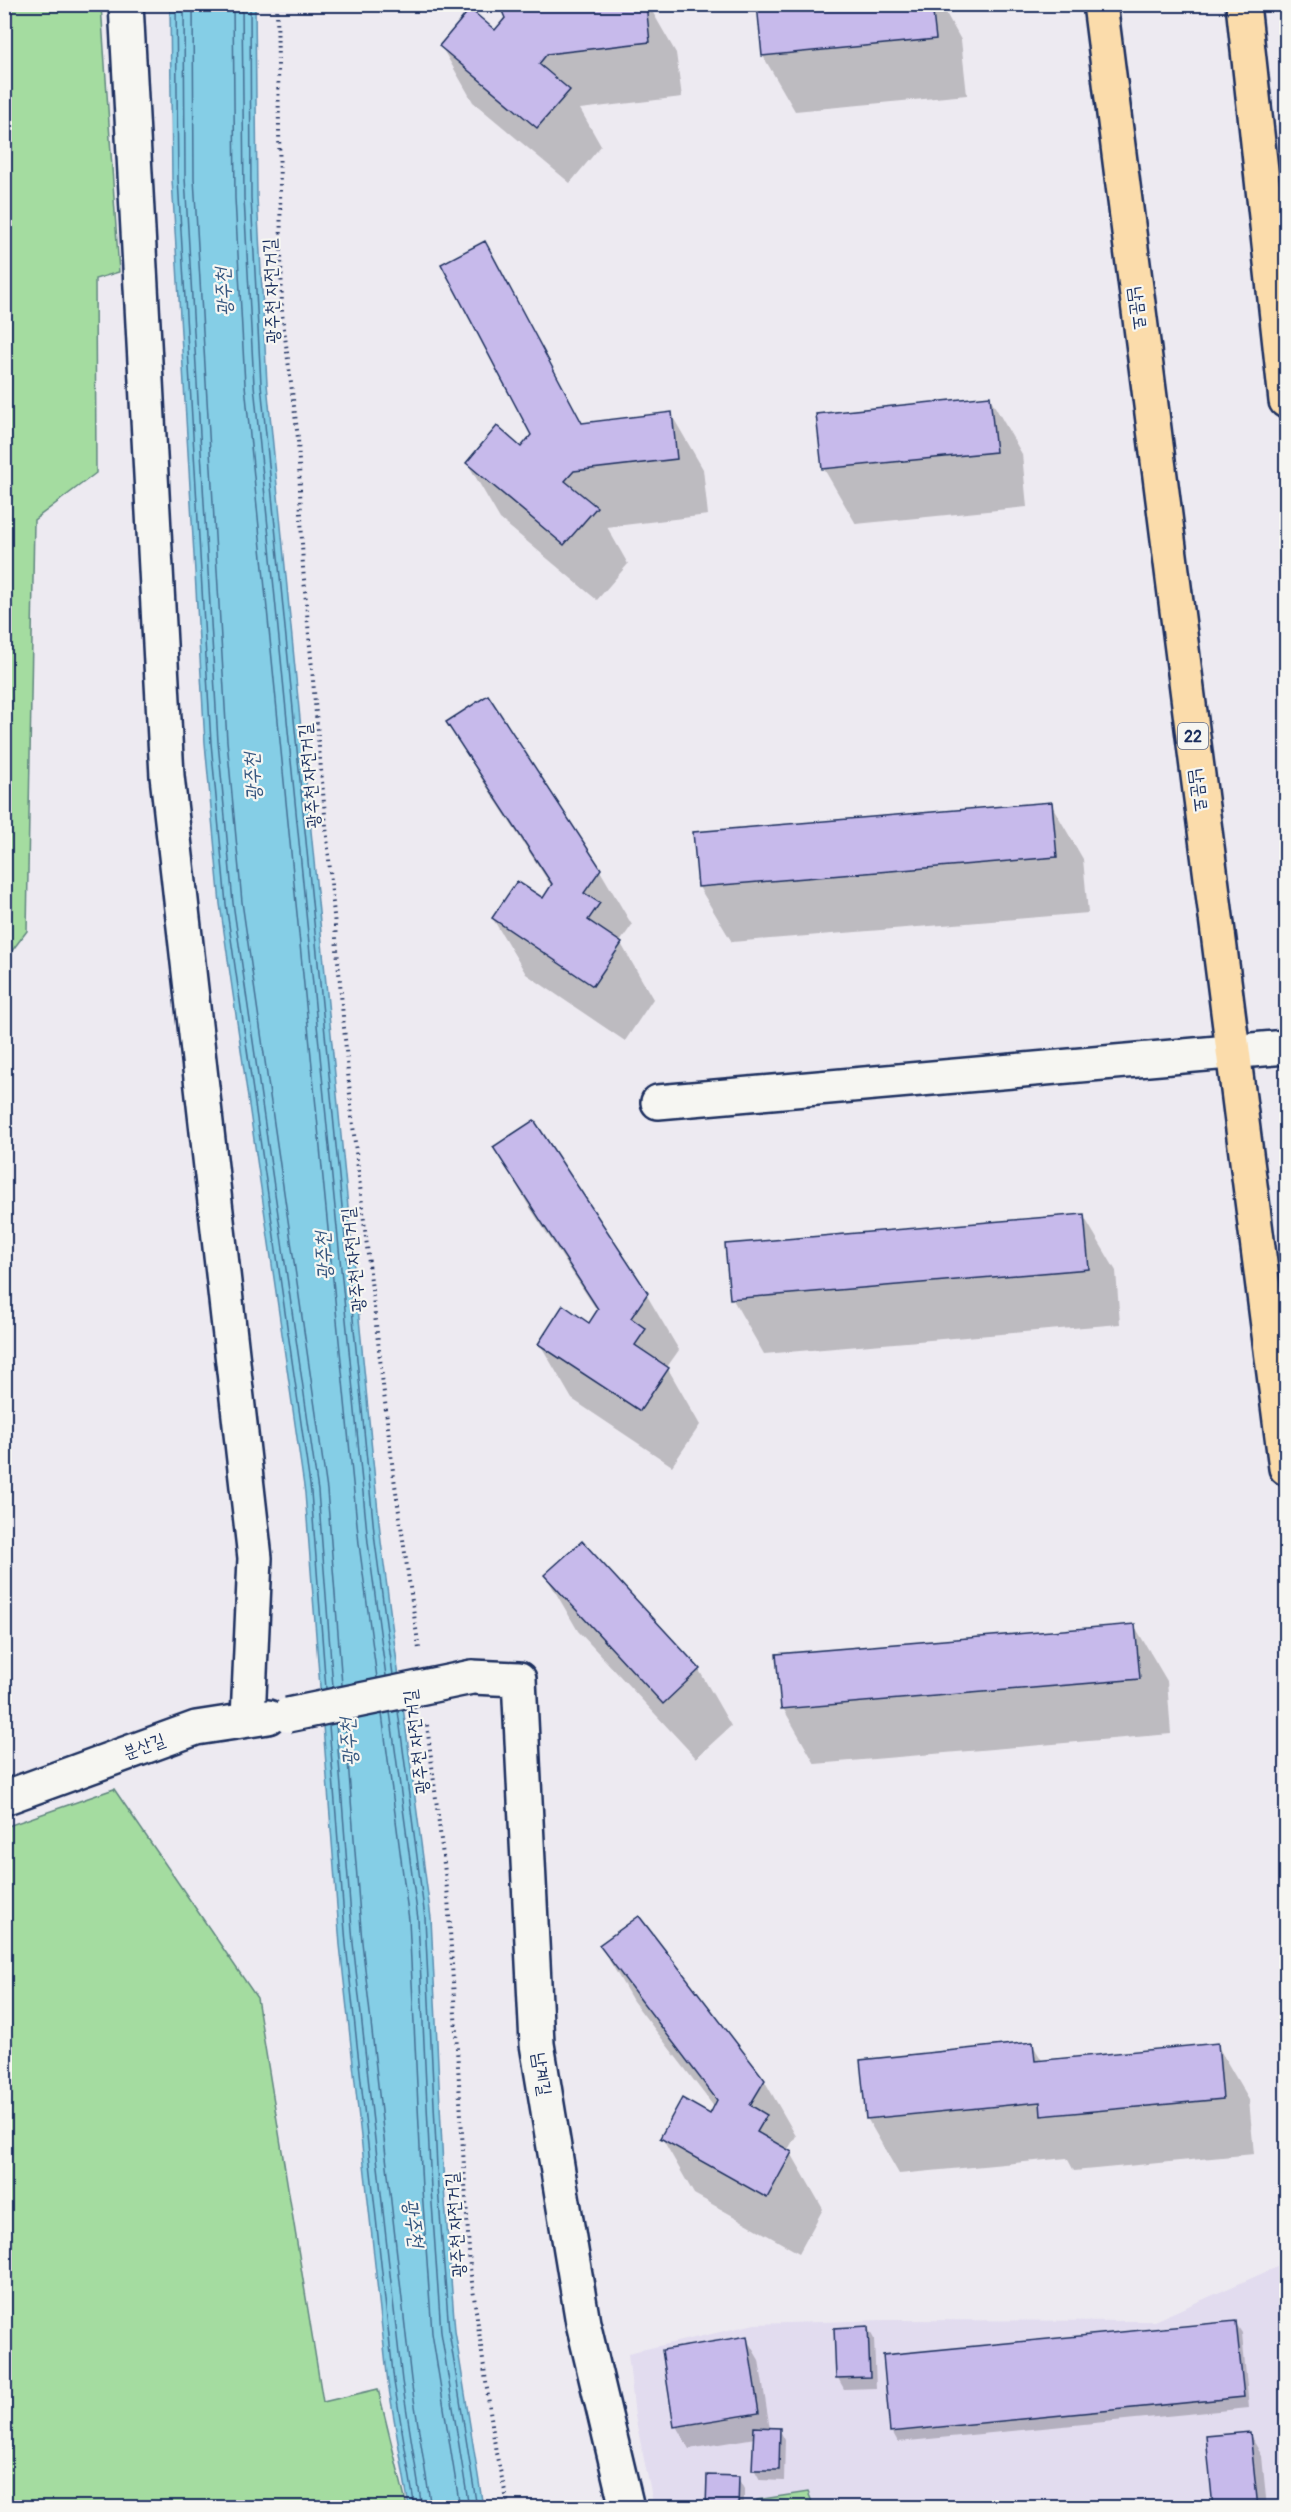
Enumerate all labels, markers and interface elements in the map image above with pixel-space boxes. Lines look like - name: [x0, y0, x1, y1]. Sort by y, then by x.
- street label: 광주천 자전거길: [258, 237, 285, 344]
- water label: 광주천: [210, 265, 237, 317]
- street label: 남문로: [1123, 285, 1152, 331]
- street label: 광주천 자전거길: [293, 722, 326, 829]
- road number: 22: [1178, 723, 1208, 749]
- water label: 광주천: [239, 750, 266, 802]
- street label: 남문로: [1184, 767, 1213, 813]
- street label: 광주천 자전거길: [337, 1206, 370, 1314]
- water label: 광주천: [310, 1229, 337, 1281]
- street label: 광주천 자전거길: [399, 1688, 434, 1796]
- water label: 광주천: [334, 1715, 363, 1767]
- street label: 분산길: [120, 1728, 169, 1765]
- street label: 남계길: [527, 2051, 556, 2098]
- street label: 광주천 자전거길: [440, 2171, 471, 2278]
- water label: 광주천: [398, 2197, 430, 2251]

